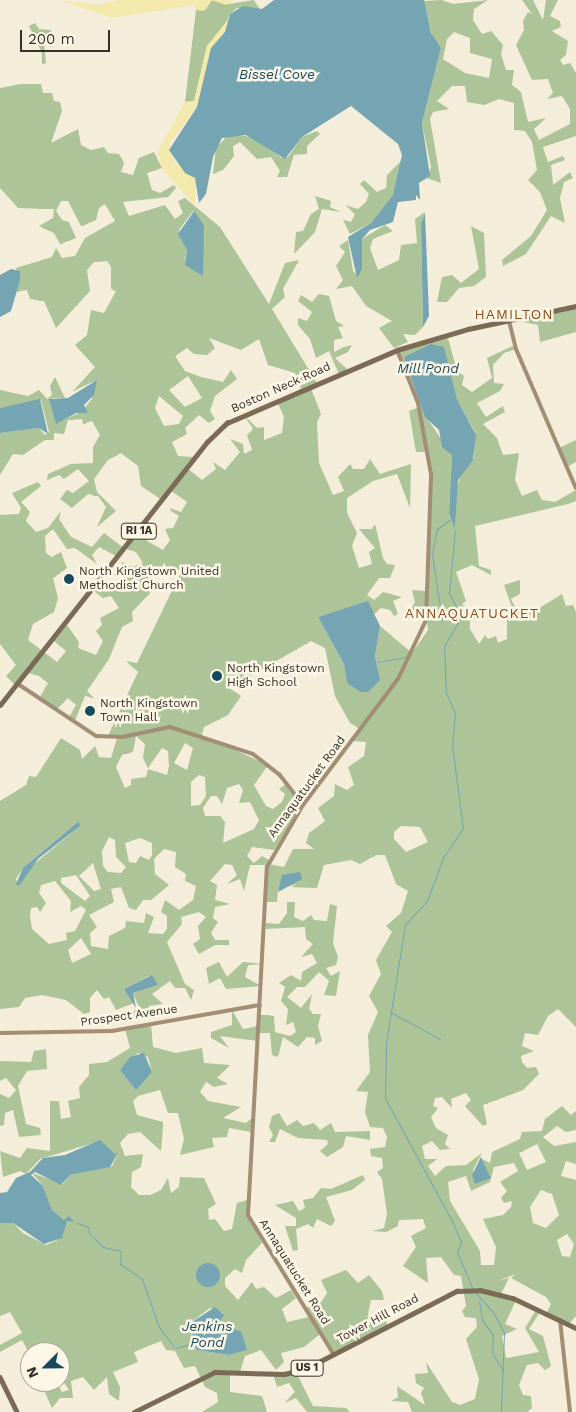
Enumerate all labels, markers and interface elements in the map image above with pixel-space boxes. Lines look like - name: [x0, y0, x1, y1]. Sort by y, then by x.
- scale bar: [22, 20, 112, 52]
- text: 200 m: [28, 30, 75, 48]
- water label: Bissel Cove: [239, 66, 315, 82]
- district label: HAMILTON: [473, 306, 555, 322]
- street label: Boston Neck Road: [229, 360, 333, 416]
- water label: Mill Pond: [397, 360, 459, 376]
- road number: RI 1A: [120, 522, 158, 540]
- place label: North Kingstown United Methodist Church: [79, 565, 219, 593]
- marker: North Kingstown United Methodist Church: [63, 573, 75, 585]
- district label: ANNAQUATUCKET: [403, 605, 541, 621]
- place label: North Kingstown High School: [227, 662, 325, 690]
- marker: North Kingstown High School: [211, 670, 223, 682]
- place label: North Kingstown Town Hall: [100, 697, 198, 725]
- marker: North Kingstown Town Hall: [84, 705, 96, 717]
- street label: Annaquatucket Road: [265, 733, 349, 841]
- street label: Prospect Avenue: [79, 1002, 179, 1030]
- street label: Annaquatucket Road: [256, 1216, 332, 1328]
- street label: Tower Hill Road: [334, 1291, 422, 1347]
- water label: Jenkins Pond: [182, 1318, 232, 1350]
- north arrow: [20, 1342, 70, 1392]
- road number: US 1: [290, 1360, 324, 1376]
- text: N: [23, 1365, 42, 1380]

